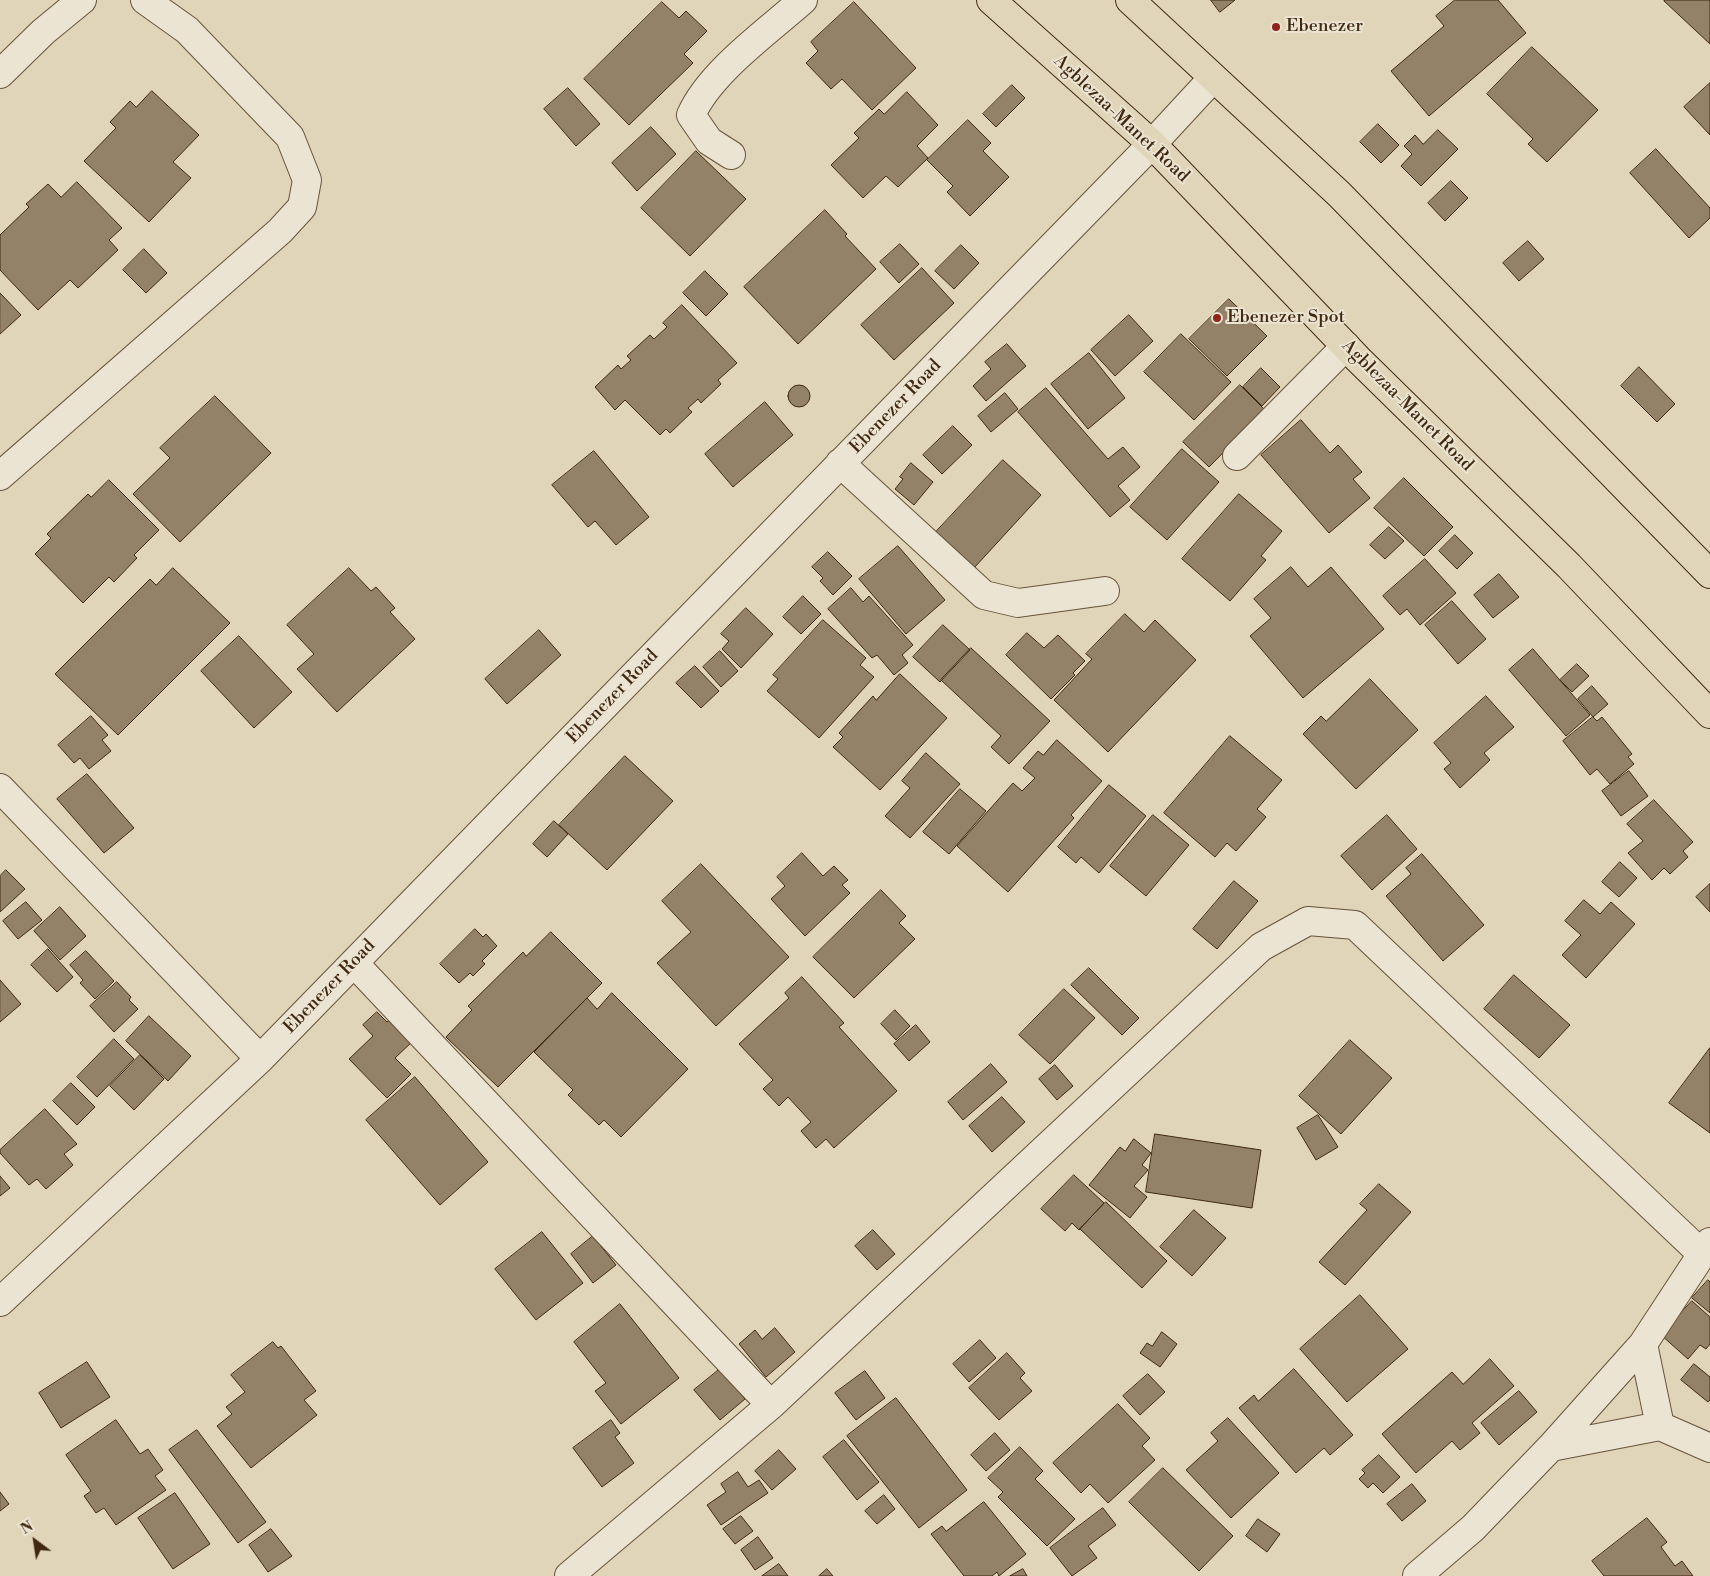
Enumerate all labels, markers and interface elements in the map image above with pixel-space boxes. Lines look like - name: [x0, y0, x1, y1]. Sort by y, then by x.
- place label: Ebenezer: [1286, 16, 1363, 38]
- marker: Ebenezer: [1270, 21, 1282, 33]
- street label: Agblezaa-Manet Road: [1049, 51, 1193, 187]
- place label: Ebenezer Spot: [1227, 307, 1345, 329]
- marker: Ebenezer Spot: [1211, 312, 1223, 324]
- street label: Agblezaa-Manet Road: [1337, 336, 1477, 476]
- street label: Ebenezer Road: [846, 355, 946, 459]
- street label: Ebenezer Road: [563, 645, 663, 749]
- street label: Ebenezer Road: [280, 935, 380, 1039]
- north arrow: [10, 1516, 60, 1566]
- text: N: [18, 1518, 37, 1539]

